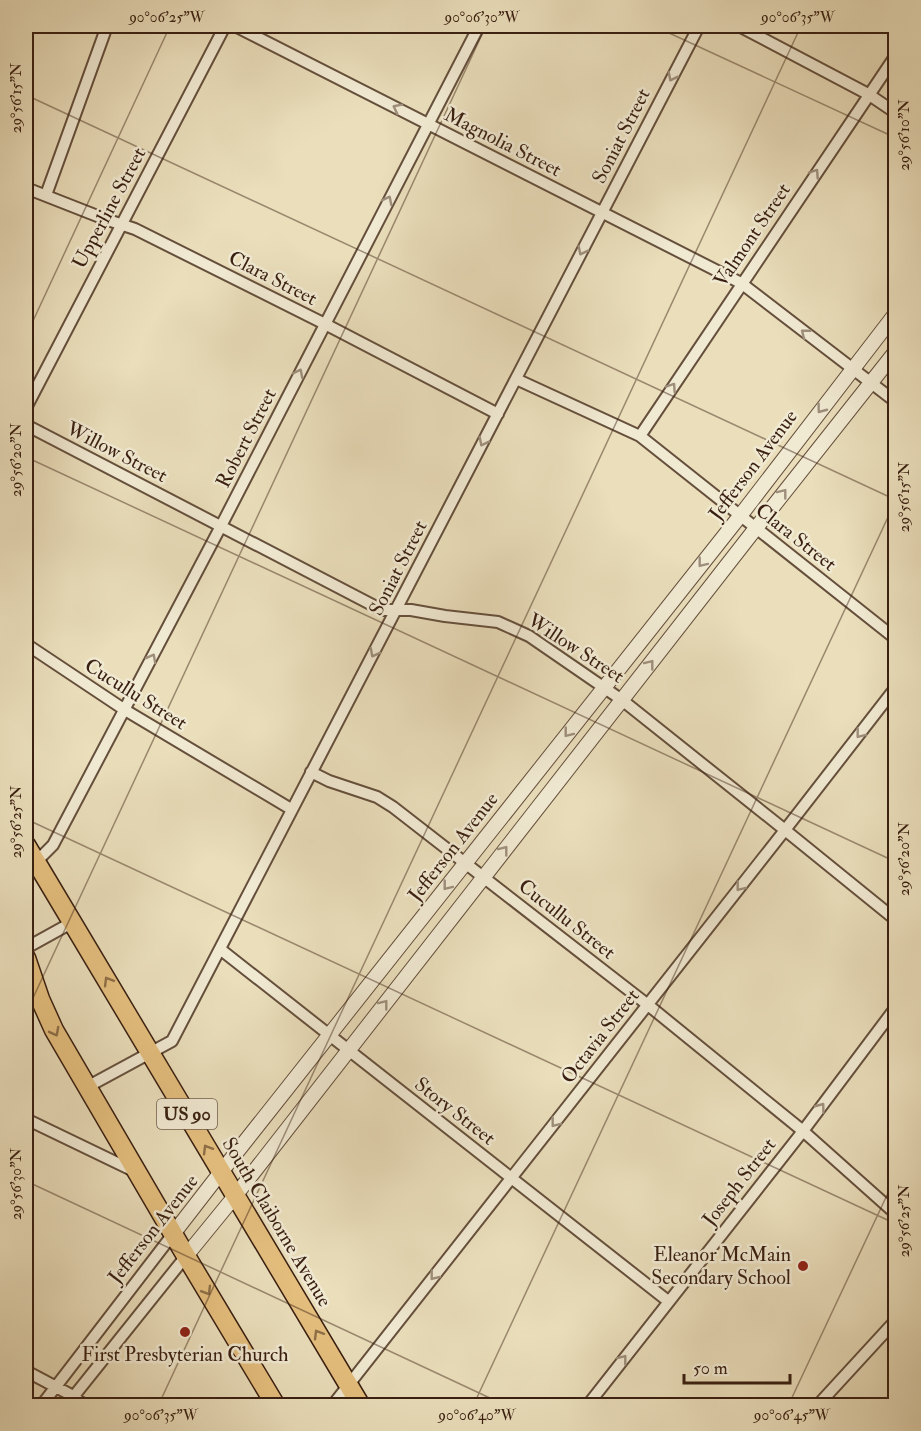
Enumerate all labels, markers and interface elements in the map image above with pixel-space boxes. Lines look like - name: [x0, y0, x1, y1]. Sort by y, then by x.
- text: 90°06'25"W: [128, 8, 206, 27]
- text: 90°06'30"W: [443, 8, 520, 27]
- text: 90°06'35"W: [760, 8, 836, 27]
- text: 29°56'15"N: [7, 62, 26, 133]
- one-way arrow: [668, 71, 679, 82]
- street label: Soniat Street: [586, 84, 656, 188]
- text: 29°56'10"N: [895, 99, 914, 171]
- street label: Magnolia Street: [440, 102, 566, 182]
- one-way arrow: [392, 103, 403, 115]
- street label: Upperline Street: [67, 143, 153, 273]
- one-way arrow: [808, 169, 819, 180]
- street label: Valmont Street: [708, 178, 796, 292]
- one-way arrow: [381, 195, 393, 206]
- one-way arrow: [578, 244, 590, 255]
- street label: Clara Street: [225, 245, 322, 311]
- one-way arrow: [801, 329, 812, 340]
- one-way arrow: [292, 369, 304, 380]
- one-way arrow: [665, 383, 676, 394]
- street label: Robert Street: [210, 384, 282, 492]
- one-way arrow: [817, 402, 828, 413]
- street label: Jefferson Avenue: [703, 405, 803, 526]
- street label: Willow Street: [61, 415, 172, 488]
- text: 29°56'20"N: [7, 423, 26, 497]
- one-way arrow: [479, 436, 490, 447]
- text: 29°56'15"N: [895, 461, 914, 532]
- one-way arrow: [776, 489, 787, 500]
- street label: Clara Street: [750, 498, 842, 577]
- street label: Soniat Street: [363, 516, 433, 620]
- one-way arrow: [699, 557, 710, 568]
- street label: Willow Street: [522, 607, 629, 689]
- one-way arrow: [370, 647, 381, 657]
- street label: Cucullu Street: [80, 653, 192, 736]
- one-way arrow: [145, 654, 156, 665]
- one-way arrow: [643, 659, 654, 670]
- one-way arrow: [564, 727, 575, 738]
- one-way arrow: [856, 727, 867, 738]
- text: 29°56'25"N: [7, 785, 26, 858]
- street label: Jefferson Avenue: [402, 787, 504, 908]
- text: 29°56'20"N: [895, 822, 914, 896]
- one-way arrow: [497, 846, 508, 857]
- street label: Cucullu Street: [514, 873, 621, 965]
- one-way arrow: [443, 880, 454, 891]
- one-way arrow: [736, 881, 747, 892]
- one-way arrow: [103, 977, 115, 987]
- street label: Octavia Street: [555, 983, 645, 1088]
- one-way arrow: [377, 1000, 388, 1011]
- one-way arrow: [48, 1025, 59, 1036]
- street label: Story Street: [410, 1072, 501, 1151]
- road number: US 90: [157, 1099, 217, 1129]
- one-way arrow: [814, 1102, 825, 1113]
- one-way arrow: [551, 1117, 562, 1128]
- street label: Joseph Street: [696, 1132, 782, 1233]
- street label: South Claiborne Avenue: [217, 1133, 337, 1311]
- one-way arrow: [203, 1145, 214, 1155]
- text: 29°56'30"N: [7, 1147, 26, 1220]
- street label: Jefferson Avenue: [102, 1169, 204, 1290]
- text: 29°56'25"N: [895, 1184, 914, 1257]
- place label: Eleanor McMain Secondary School: [651, 1242, 791, 1290]
- marker: Eleanor McMain Secondary School: [796, 1259, 810, 1273]
- one-way arrow: [430, 1270, 441, 1281]
- one-way arrow: [199, 1285, 211, 1295]
- marker: First Presbyterian Church: [178, 1325, 192, 1339]
- one-way arrow: [314, 1330, 325, 1340]
- place label: First Presbyterian Church: [82, 1342, 289, 1367]
- scale bar: [684, 1347, 790, 1385]
- one-way arrow: [615, 1355, 626, 1366]
- text: 50 m: [693, 1357, 728, 1380]
- text: 90°06'35"W: [123, 1406, 199, 1425]
- text: 90°06'40"W: [437, 1406, 516, 1425]
- text: 90°06'45"W: [753, 1406, 831, 1425]

